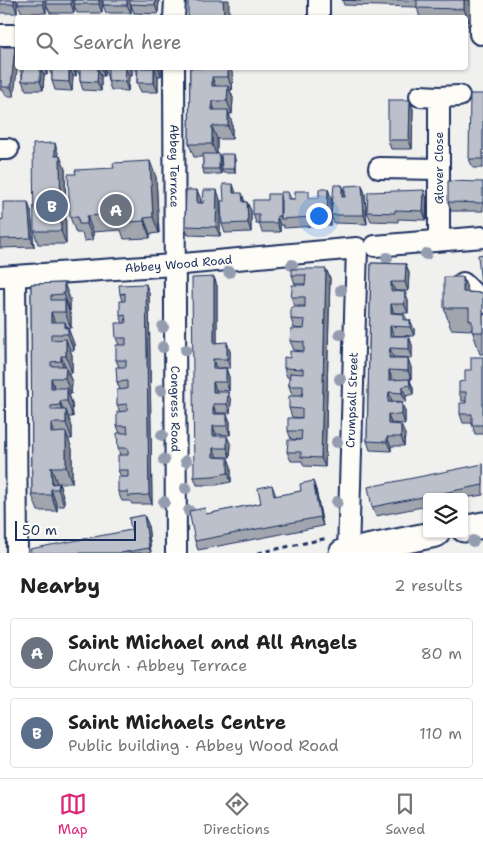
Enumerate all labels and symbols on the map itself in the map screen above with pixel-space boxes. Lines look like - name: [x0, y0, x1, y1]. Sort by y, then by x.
- street label: Abbey Terrace: [166, 124, 183, 208]
- street label: Glover Close: [431, 131, 447, 204]
- pin: B: [36, 187, 68, 225]
- pin: A: [100, 191, 132, 229]
- your location: [306, 203, 332, 229]
- street label: Abbey Wood Road: [124, 252, 233, 276]
- street label: Crumpsall Street: [342, 352, 362, 448]
- street label: Congress Road: [167, 366, 184, 453]
- scale bar: [15, 518, 136, 541]

